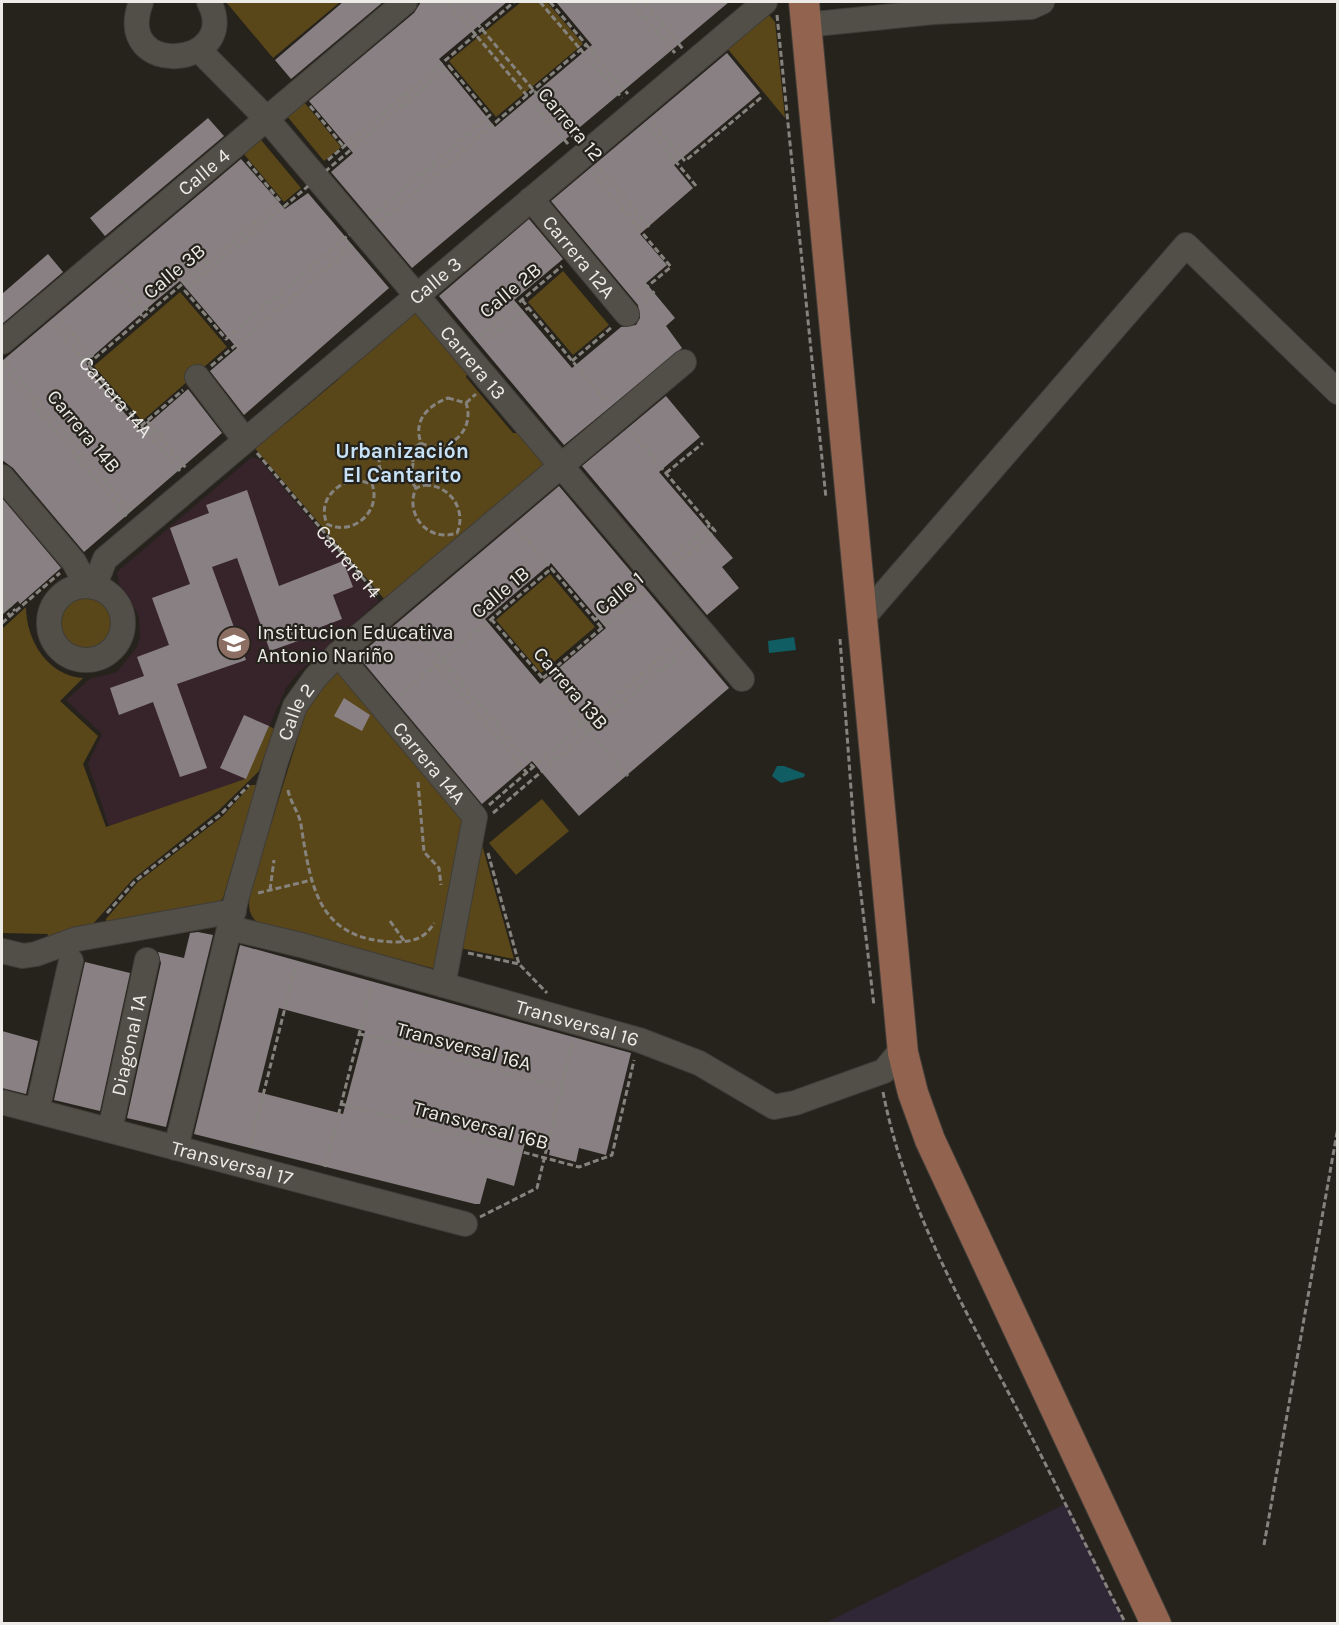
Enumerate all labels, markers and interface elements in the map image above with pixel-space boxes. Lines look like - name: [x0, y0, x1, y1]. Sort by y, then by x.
- street label: Carrera 12: [533, 83, 608, 166]
- street label: Calle 4: [173, 144, 235, 201]
- street label: Carrera 12A: [538, 211, 620, 303]
- street label: Calle 3B: [139, 239, 210, 304]
- street label: Calle 3: [405, 252, 466, 309]
- street label: Calle 2B: [475, 258, 546, 323]
- street label: Carrera 13: [435, 321, 511, 404]
- street label: Carrera 14A: [74, 351, 157, 442]
- street label: Carrera 14B: [42, 385, 125, 477]
- district label: Urbanización El Cantarito: [335, 439, 469, 487]
- street label: Carrera 14: [311, 520, 386, 603]
- street label: Calle 1B: [467, 562, 534, 623]
- street label: Calle 1: [590, 567, 648, 620]
- place label: Institucion Educativa Antonio Nariño: [257, 621, 453, 667]
- school or university icon: Institucion Educativa Antonio Nariño: [216, 625, 252, 661]
- street label: Carrera 13B: [529, 642, 613, 734]
- street label: Calle 2: [273, 679, 320, 744]
- street label: Carrera 14A: [388, 717, 470, 809]
- street label: Diagonal 1A: [107, 992, 151, 1098]
- street label: Transversal 16: [513, 995, 641, 1051]
- street label: Transversal 16A: [394, 1017, 534, 1075]
- street label: Transversal 16B: [411, 1096, 551, 1155]
- street label: Transversal 17: [169, 1136, 296, 1190]

